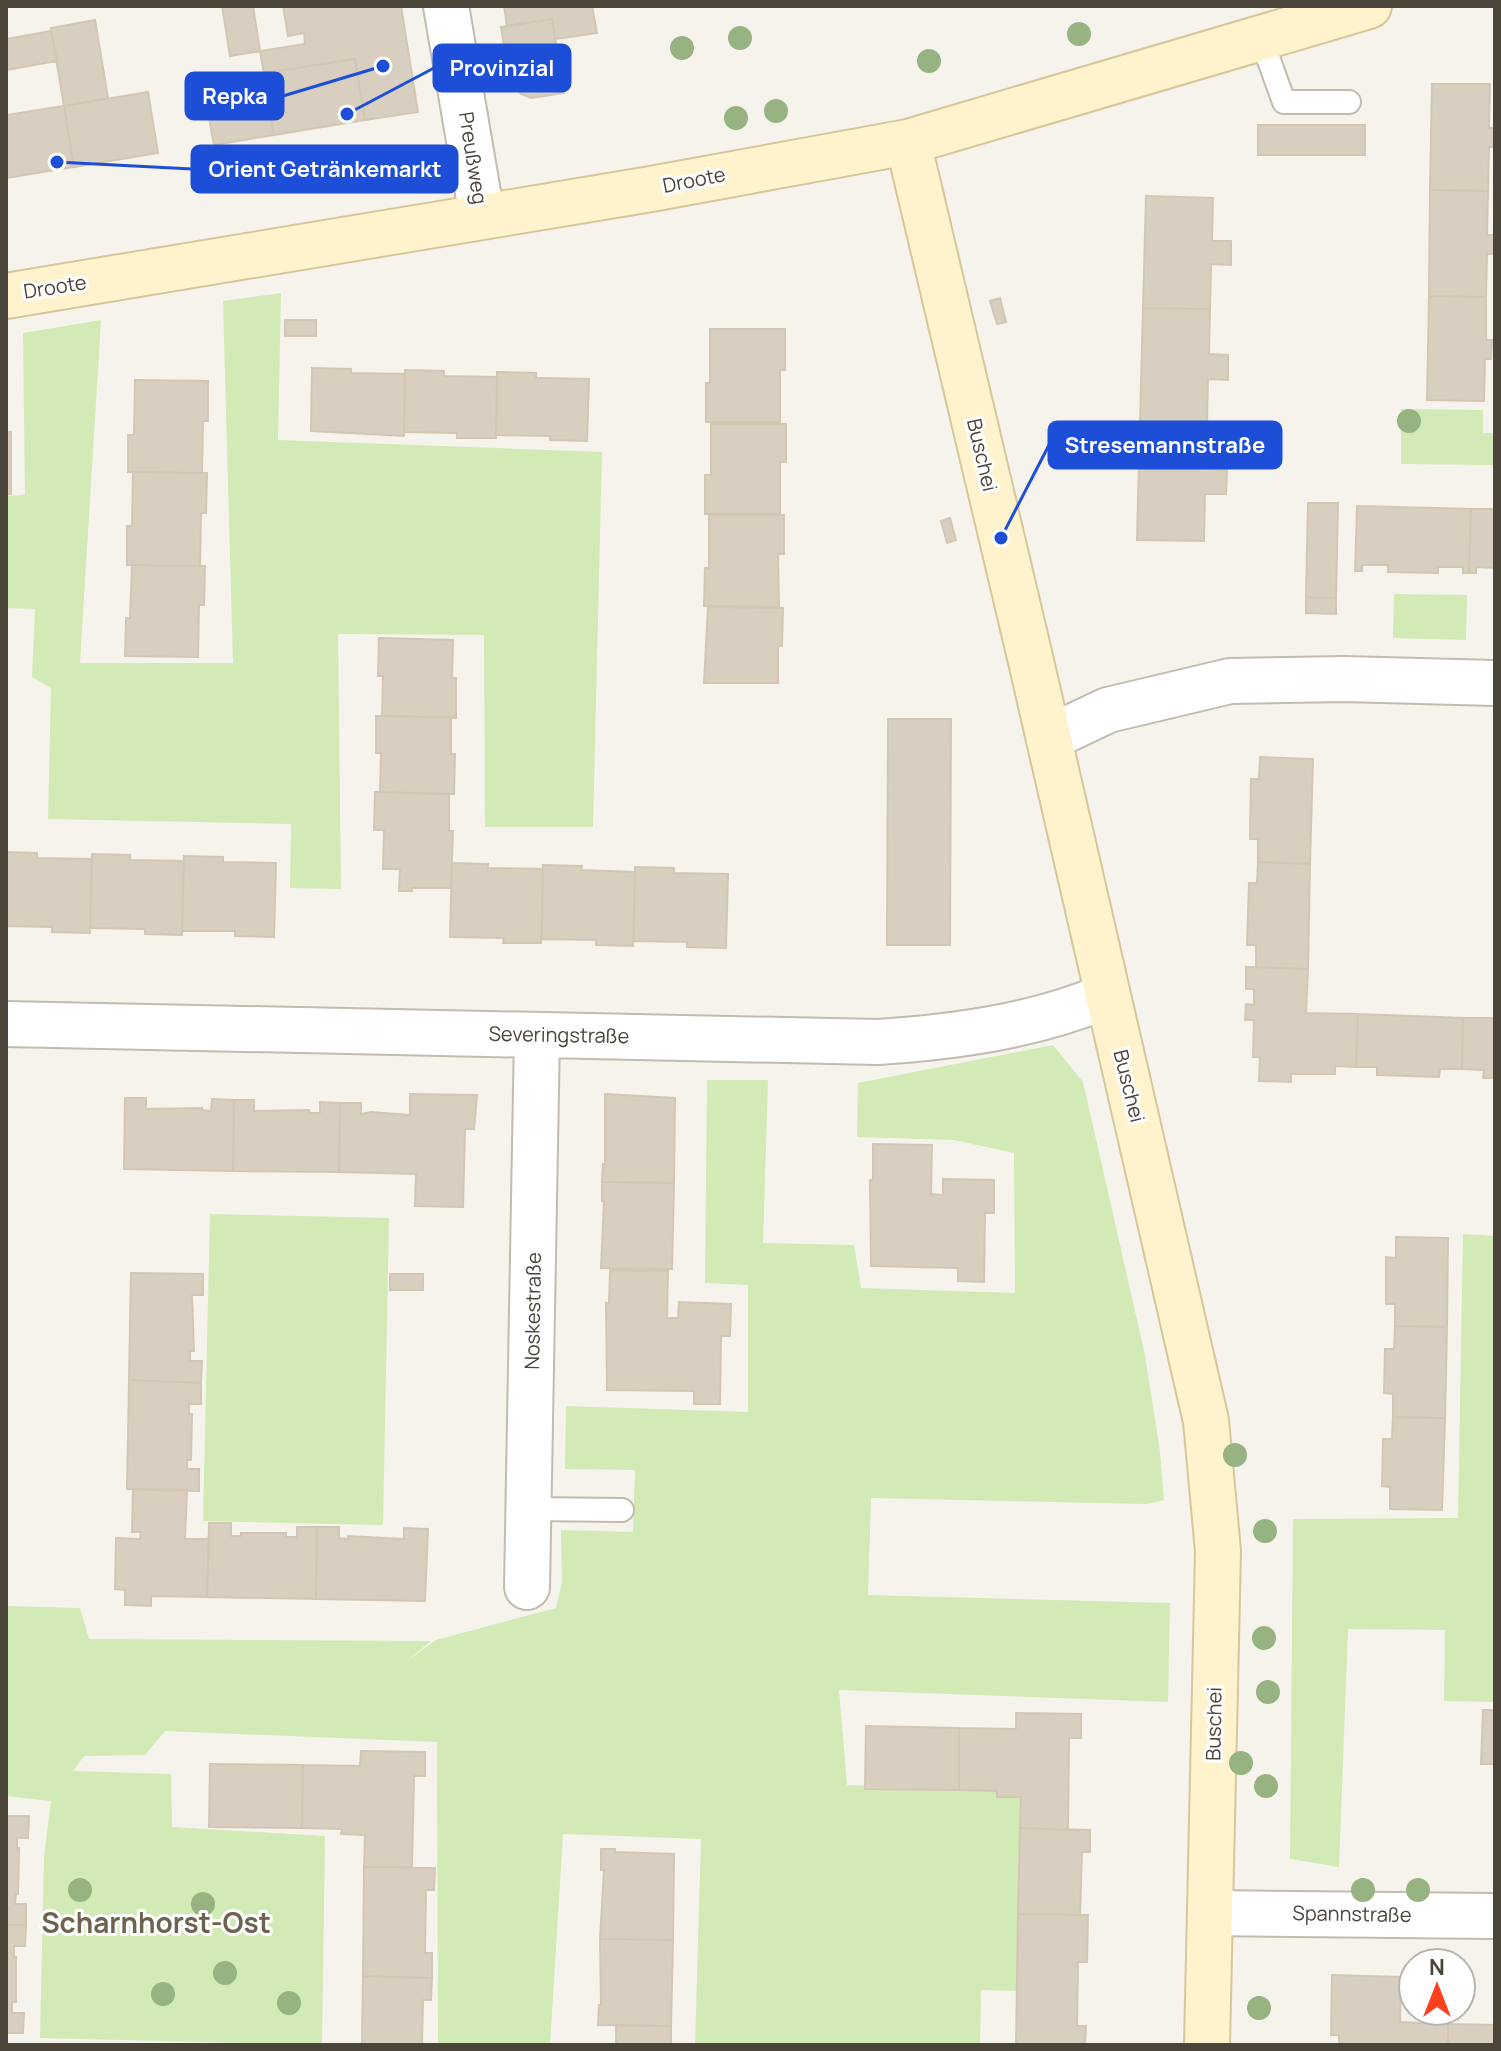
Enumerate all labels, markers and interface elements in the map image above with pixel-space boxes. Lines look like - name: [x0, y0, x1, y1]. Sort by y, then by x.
- callout: Provinzial: [434, 45, 570, 91]
- text: Provinzial: [450, 53, 554, 83]
- callout: Repka: [186, 73, 283, 119]
- text: Repka: [202, 81, 268, 111]
- street label: Preußweg: [453, 110, 494, 206]
- callout: Orient Getränkemarkt: [192, 146, 457, 192]
- text: Orient Getränkemarkt: [209, 154, 441, 184]
- street label: Droote: [660, 160, 728, 199]
- street label: Droote: [21, 268, 88, 305]
- street label: Buschei: [961, 416, 1004, 494]
- callout: Stresemannstraße: [1049, 422, 1281, 468]
- text: Stresemannstraße: [1065, 430, 1265, 460]
- street label: Severingstraße: [488, 1020, 630, 1049]
- street label: Buschei: [1107, 1047, 1152, 1125]
- street label: Noskestraße: [518, 1252, 547, 1370]
- street label: Buschei: [1199, 1687, 1228, 1761]
- street label: Spannstraße: [1292, 1899, 1412, 1928]
- district label: Scharnhorst-Ost: [41, 1903, 271, 1941]
- north arrow: [1397, 1947, 1477, 2027]
- text: N: [1429, 1952, 1445, 1982]

